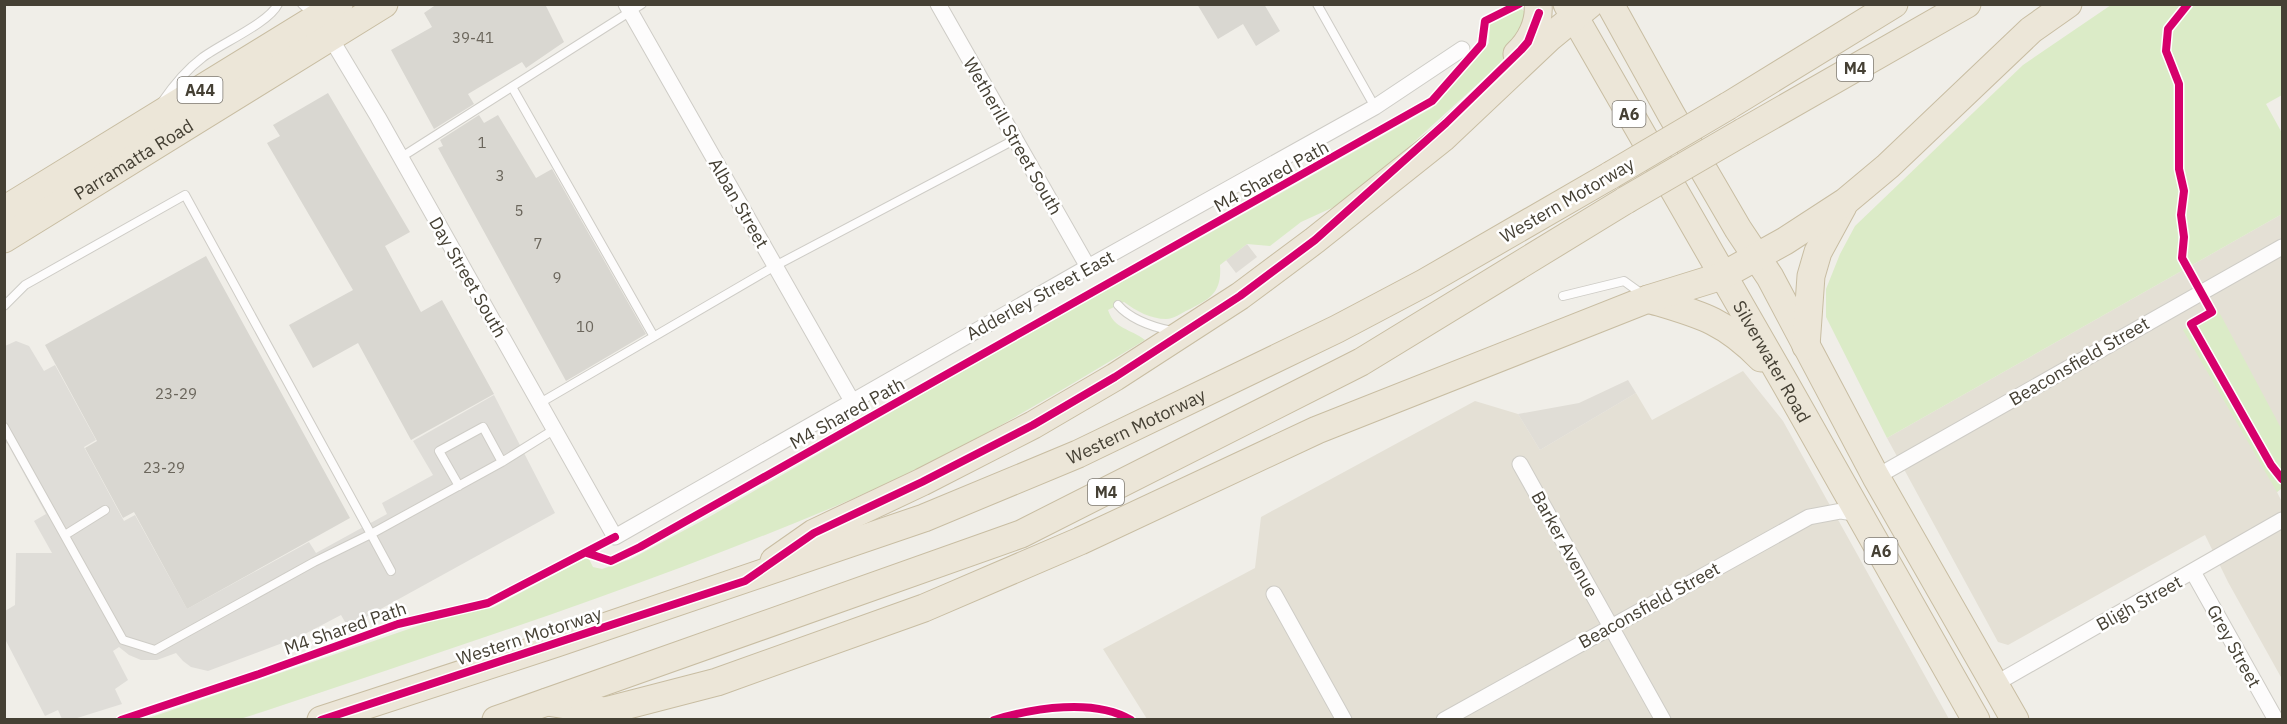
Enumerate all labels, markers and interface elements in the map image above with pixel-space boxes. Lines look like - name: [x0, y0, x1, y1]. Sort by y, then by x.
- house number: 39-41: [452, 28, 494, 47]
- street label: Wetherill Street South: [959, 53, 1067, 219]
- road number: M4: [1837, 55, 1873, 81]
- road number: A44: [178, 77, 222, 103]
- road number: A6: [1612, 101, 1646, 127]
- street label: Parramatta Road: [69, 113, 197, 205]
- house number: 1: [477, 133, 487, 152]
- street label: M4 Shared Path: [1209, 135, 1333, 217]
- street label: Western Motorway: [1496, 152, 1638, 248]
- street label: Alban Street: [704, 154, 774, 252]
- house number: 3: [495, 166, 505, 185]
- house number: 5: [514, 201, 524, 220]
- street label: Day Street South: [424, 212, 512, 342]
- house number: 7: [533, 234, 543, 253]
- street label: Adderley Street East: [962, 245, 1118, 345]
- house number: 9: [552, 268, 562, 287]
- street label: Silverwater Road: [1728, 296, 1816, 426]
- street label: Beaconsfield Street: [2005, 311, 2153, 411]
- house number: 10: [576, 317, 594, 336]
- street label: M4 Shared Path: [785, 372, 909, 454]
- street label: Western Motorway: [1063, 383, 1209, 469]
- house number: 23-29: [155, 384, 197, 403]
- house number: 23-29: [143, 458, 185, 477]
- road number: M4: [1088, 479, 1124, 505]
- street label: Barker Avenue: [1526, 487, 1604, 601]
- road number: A6: [1864, 538, 1898, 564]
- street label: Beaconsfield Street: [1574, 557, 1724, 653]
- street label: Bligh Street: [2092, 570, 2186, 636]
- street label: M4 Shared Path: [281, 596, 409, 660]
- street label: Grey Street: [2202, 600, 2266, 692]
- street label: Western Motorway: [453, 602, 605, 670]

